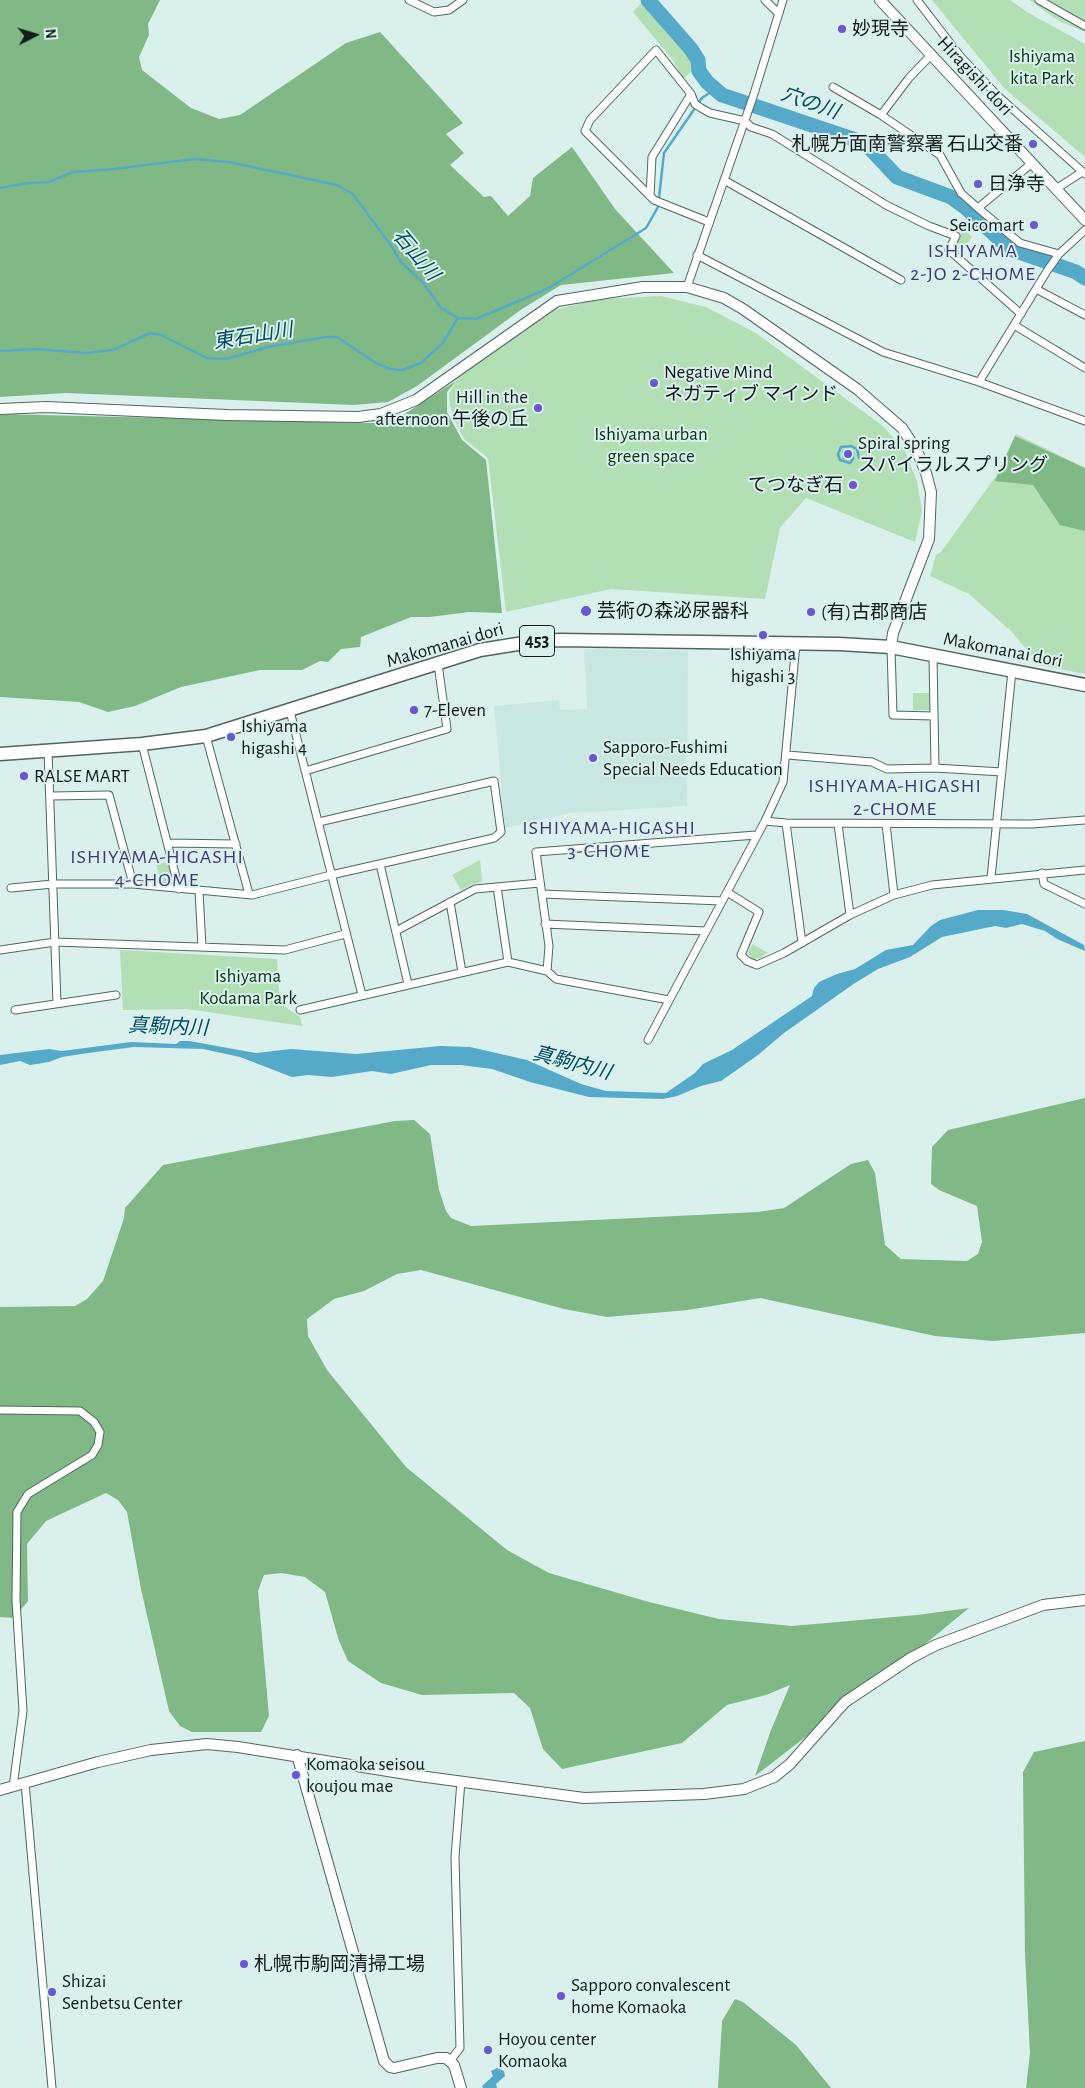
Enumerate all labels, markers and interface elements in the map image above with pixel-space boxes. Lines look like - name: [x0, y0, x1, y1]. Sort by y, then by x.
- north arrow: [10, 10, 60, 60]
- place label: 妙現寺: [852, 18, 909, 40]
- marker: 妙現寺: [836, 23, 848, 35]
- text: N: [43, 28, 57, 39]
- street label: Hiragishi dori: [932, 31, 1018, 121]
- park label: Ishiyama kita Park: [1009, 45, 1075, 89]
- water label: 穴の川: [778, 82, 842, 124]
- place label: 札幌方面南警察署 石山交番: [792, 133, 1023, 155]
- marker: 札幌方面南警察署 石山交番: [1027, 138, 1039, 150]
- place label: 日浄寺: [988, 173, 1045, 195]
- marker: 日浄寺: [972, 178, 984, 190]
- place label: Seicomart: [950, 214, 1024, 236]
- marker: Seicomart: [1028, 219, 1040, 231]
- water label: 石山川: [388, 224, 444, 286]
- district label: ISHIYAMA 2-JO 2-CHOME: [909, 239, 1037, 286]
- water label: 東石山川: [212, 318, 294, 354]
- place label: Negative Mind ネガティブ マインド: [664, 361, 838, 405]
- marker: Negative Mind ネガティブ マインド: [648, 377, 660, 389]
- place label: Hill in the afternoon 午後の丘: [376, 386, 528, 430]
- marker: Hill in the afternoon 午後の丘: [532, 402, 544, 414]
- park label: Ishiyama urban green space: [594, 423, 708, 467]
- place label: Spiral spring スパイラルスプリング: [858, 432, 1048, 476]
- marker: Spiral spring スパイラルスプリング: [842, 448, 854, 460]
- place label: てつなぎ石: [748, 474, 843, 496]
- marker: てつなぎ石: [847, 479, 859, 491]
- place label: 芸術の森泌尿器科: [597, 600, 749, 622]
- place label: (有)古郡商店: [821, 601, 927, 623]
- marker: 芸術の森泌尿器科: [579, 604, 593, 618]
- marker: (有)古郡商店: [805, 606, 817, 618]
- street label: Makomanai dori: [384, 617, 506, 673]
- road number: 453: [520, 626, 554, 656]
- street label: Makomanai dori: [941, 627, 1065, 673]
- marker: Ishiyama higashi 3: [757, 629, 769, 641]
- place label: Ishiyama higashi 3: [730, 643, 796, 687]
- place label: 7-Eleven: [424, 699, 486, 721]
- marker: 7-Eleven: [408, 704, 420, 716]
- place label: Ishiyama higashi 4: [241, 715, 308, 759]
- marker: Ishiyama higashi 4: [225, 731, 237, 743]
- place label: Sapporo-Fushimi Special Needs Education: [603, 736, 783, 780]
- marker: Sapporo-Fushimi Special Needs Education: [587, 752, 599, 764]
- place label: RALSE MART: [34, 765, 130, 787]
- marker: RALSE MART: [18, 770, 30, 782]
- district label: ISHIYAMA-HIGASHI 2-CHOME: [806, 774, 984, 821]
- district label: ISHIYAMA-HIGASHI 3-CHOME: [520, 816, 698, 863]
- district label: ISHIYAMA-HIGASHI 4-CHOME: [68, 845, 246, 892]
- park label: Ishiyama Kodama Park: [199, 965, 297, 1009]
- water label: 真駒内川: [128, 1014, 208, 1040]
- water label: 真駒内川: [530, 1041, 614, 1085]
- place label: Komaoka seisou koujou mae: [306, 1753, 425, 1797]
- marker: Komaoka seisou koujou mae: [290, 1769, 302, 1781]
- place label: 札幌市駒岡清掃工場: [254, 1953, 425, 1975]
- marker: 札幌市駒岡清掃工場: [238, 1958, 250, 1970]
- place label: Shizai Senbetsu Center: [62, 1970, 182, 2014]
- place label: Sapporo convalescent home Komaoka: [571, 1974, 730, 2018]
- marker: Shizai Senbetsu Center: [46, 1986, 58, 1998]
- marker: Sapporo convalescent home Komaoka: [555, 1990, 567, 2002]
- place label: Hoyou center Komaoka: [498, 2028, 596, 2072]
- marker: Hoyou center Komaoka: [482, 2044, 494, 2056]

